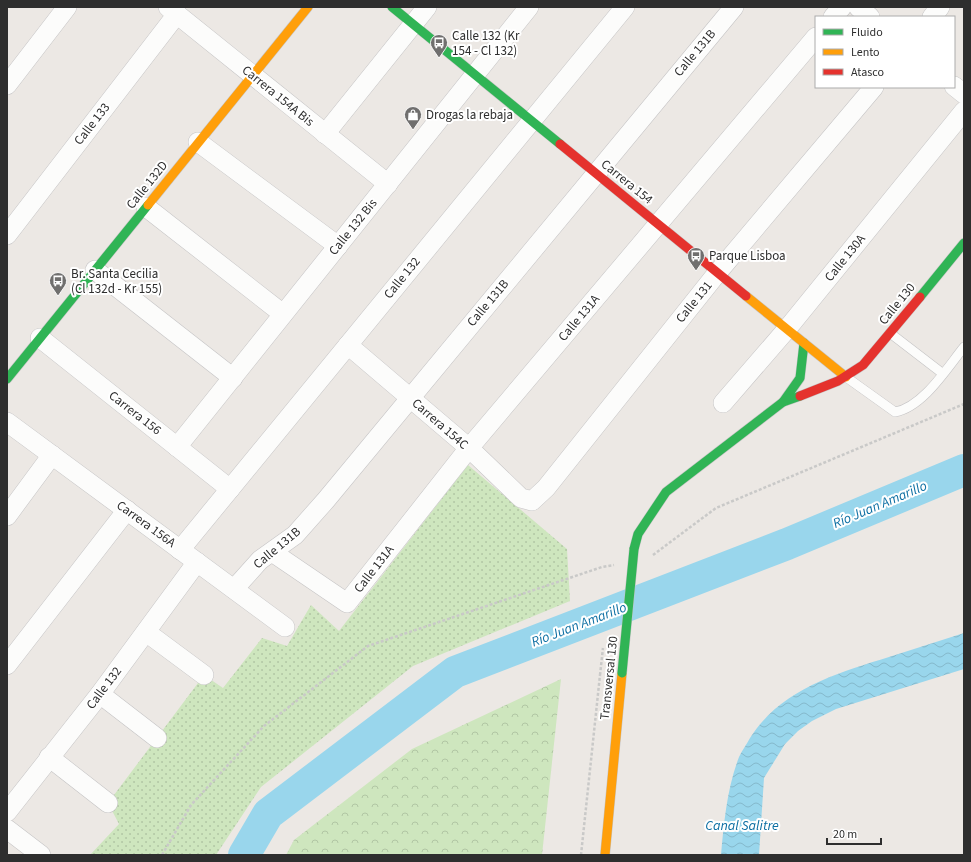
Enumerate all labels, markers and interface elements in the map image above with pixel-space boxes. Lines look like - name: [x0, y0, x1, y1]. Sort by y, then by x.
- legend: [815, 16, 955, 88]
- text: Fluido: [851, 24, 883, 41]
- street label: Calle 131B: [670, 25, 720, 80]
- place label: Calle 132 (Kr 154 - Cl 132): [452, 27, 520, 60]
- bus stop icon: Calle 132 (Kr 154 - Cl 132): [429, 33, 449, 58]
- text: Lento: [851, 44, 880, 61]
- street label: Carrera 154A Bis: [238, 61, 318, 131]
- text: Atasco: [851, 64, 884, 81]
- street label: Calle 133: [70, 99, 114, 149]
- shop icon: Drogas la rebaja: [403, 105, 423, 130]
- place label: Drogas la rebaja: [426, 106, 513, 124]
- street label: Carrera 154: [597, 155, 657, 209]
- street label: Calle 132D: [122, 157, 172, 213]
- street label: Calle 132 Bis: [325, 195, 382, 259]
- street label: Calle 130A: [820, 230, 870, 285]
- bus stop icon: Parque Lisboa: [686, 246, 706, 271]
- place label: Parque Lisboa: [709, 247, 786, 265]
- street label: Calle 132: [380, 253, 424, 303]
- place label: Br. Santa Cecilia (Cl 132d - Kr 155): [71, 265, 162, 298]
- bus stop icon: Br. Santa Cecilia (Cl 132d - Kr 155): [48, 271, 68, 296]
- street label: Calle 131B: [463, 275, 513, 330]
- street label: Calle 131: [672, 277, 716, 327]
- street label: Calle 130: [875, 279, 919, 329]
- street label: Calle 131A: [554, 290, 605, 345]
- street label: Carrera 156: [105, 387, 165, 439]
- street label: Carrera 154C: [408, 394, 472, 454]
- water label: Río Juan Amarillo: [830, 476, 930, 534]
- street label: Carrera 156A: [113, 496, 180, 552]
- street label: Calle 131B: [250, 523, 305, 573]
- street label: Calle 131A: [350, 541, 399, 597]
- water label: Río Juan Amarillo: [528, 598, 630, 652]
- street label: Transversal 130: [596, 635, 622, 721]
- street label: Calle 132: [82, 663, 126, 713]
- water label: Canal Salitre: [705, 816, 779, 836]
- scale bar: [827, 820, 881, 846]
- text: 20 m: [833, 826, 857, 843]

